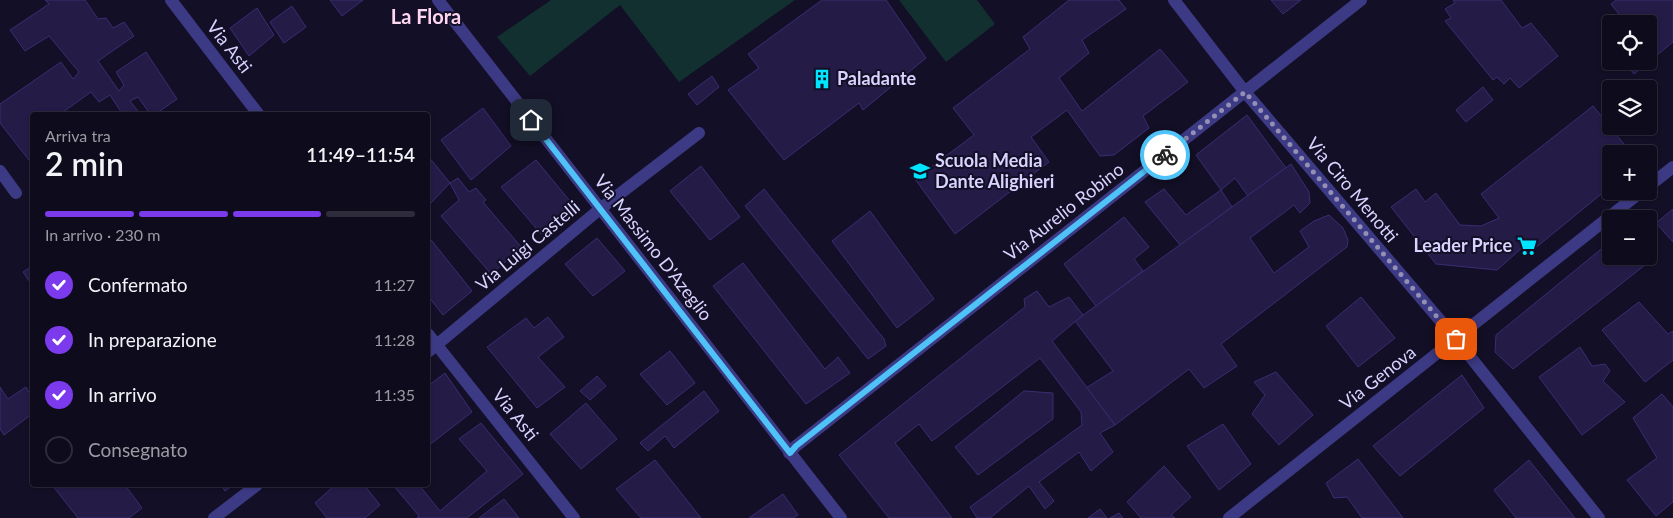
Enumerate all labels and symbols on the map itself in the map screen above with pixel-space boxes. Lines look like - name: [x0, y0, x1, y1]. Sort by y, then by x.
- district label: La Flora: [391, 4, 461, 28]
- street label: Via Asti: [202, 16, 257, 77]
- place label: Paladante: [837, 67, 917, 89]
- building icon: Paladante: [811, 68, 833, 90]
- pin: [510, 99, 552, 141]
- courier: [1140, 130, 1190, 180]
- street label: Via Ciro Menotti: [1302, 132, 1403, 246]
- place label: Scuola Media Dante Alighieri: [935, 149, 1054, 192]
- street label: Via Aurelio Robino: [999, 158, 1128, 265]
- school or university icon: Scuola Media Dante Alighieri: [909, 160, 931, 182]
- street label: Via Massimo D'Azeglio: [590, 170, 718, 325]
- street label: Via Luigi Castelli: [471, 195, 584, 295]
- place label: Leader Price: [1413, 234, 1512, 256]
- supermarket icon: Leader Price: [1516, 235, 1538, 257]
- pin: [1435, 318, 1477, 360]
- street label: Via Genova: [1335, 341, 1420, 414]
- street label: Via Asti: [488, 384, 543, 445]

